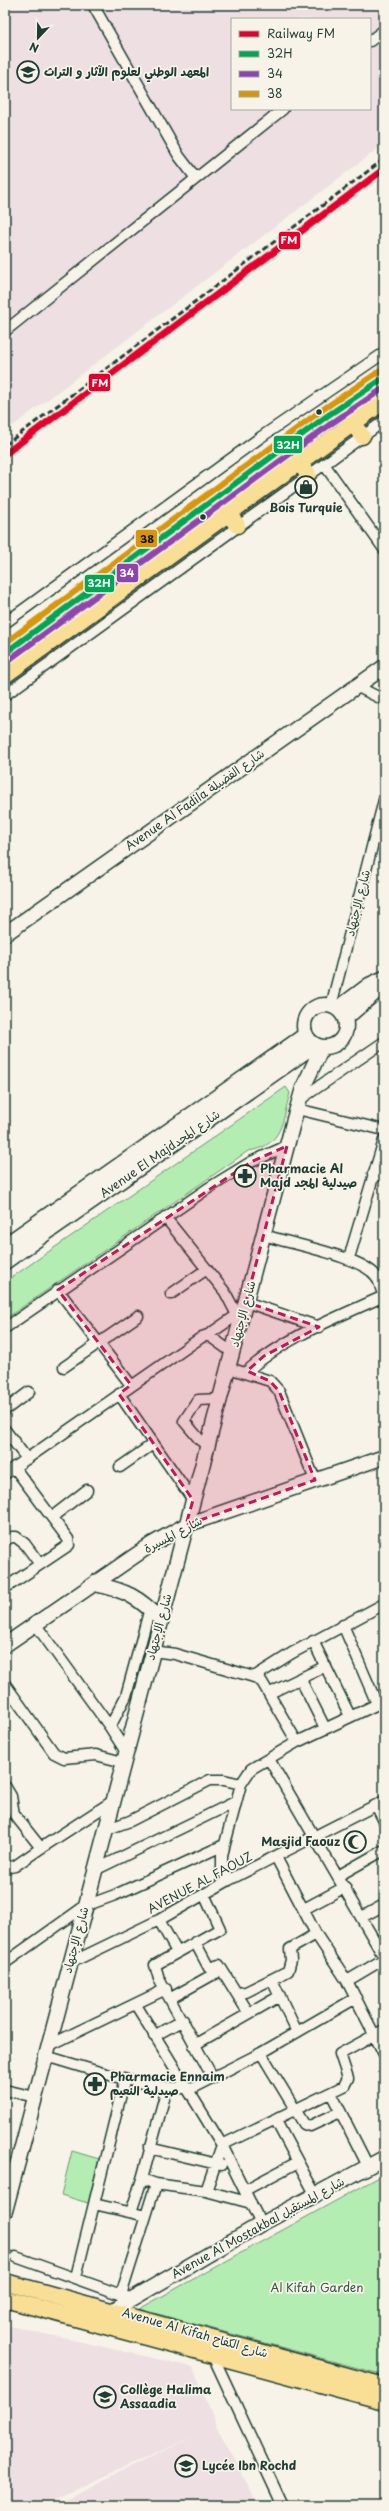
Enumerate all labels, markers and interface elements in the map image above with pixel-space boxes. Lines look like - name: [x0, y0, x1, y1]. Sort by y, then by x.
- north arrow: [18, 18, 58, 58]
- legend: [231, 18, 371, 110]
- text: Railway FM: [267, 24, 335, 42]
- text: N: [27, 38, 41, 57]
- text: 32H: [267, 44, 292, 62]
- school or university icon: المعهد الوطني لعلوم الآثار و التراث: [15, 59, 41, 85]
- place label: المعهد الوطني لعلوم الآثار و التراث: [44, 62, 209, 83]
- text: 34: [267, 64, 283, 82]
- text: 38: [267, 84, 282, 102]
- line badge: FM: [278, 231, 301, 250]
- text: FM: [281, 231, 297, 248]
- line badge: FM: [88, 373, 111, 392]
- text: FM: [92, 374, 108, 391]
- unlabelled marker: [314, 407, 324, 417]
- line badge: 32H: [273, 435, 303, 454]
- text: 32H: [276, 436, 300, 453]
- shop icon: Bois Turquie: [293, 474, 319, 500]
- place label: Bois Turquie: [269, 498, 343, 516]
- unlabelled marker: [198, 512, 208, 522]
- line badge: 38: [135, 529, 158, 548]
- text: 38: [140, 530, 154, 547]
- line badge: 34: [116, 563, 139, 583]
- text: 34: [120, 564, 135, 581]
- line badge: 32H: [84, 574, 115, 593]
- text: 32H: [87, 574, 111, 591]
- street label: Avenue Al Fadila شارع الفضيلة: [121, 744, 268, 855]
- street label: شارع الإجتهاد: [340, 868, 375, 938]
- street label: Avenue El Majdشارع المجد: [96, 1105, 224, 1202]
- place label: Pharmacie Al Majd صيدلية المجد: [260, 1159, 357, 1191]
- pharmacy icon: Pharmacie Al Majd صيدلية المجد: [232, 1163, 258, 1189]
- street label: شارع الإجتهاد: [225, 1278, 261, 1349]
- street label: شارع المسيرة: [140, 1511, 205, 1558]
- street label: شارع الإجتهاد: [141, 1591, 177, 1662]
- mosque icon: Masjid Faouz: [342, 1829, 368, 1855]
- place label: Masjid Faouz: [261, 1832, 340, 1850]
- street label: AVENUE AL FAOUZ: [144, 1847, 255, 1917]
- street label: شارع الإجتهاد: [58, 1904, 94, 1975]
- place label: Pharmacie Ennaim صيدلية النعيم: [110, 2067, 225, 2100]
- pharmacy icon: Pharmacie Ennaim صيدلية النعيم: [82, 2071, 108, 2097]
- street label: Avenue Al Mostakbal شارع المستقبل: [168, 2172, 348, 2283]
- park label: Al Kifah Garden: [271, 2278, 363, 2296]
- street label: Avenue Al Kifah شارع الكفاح: [120, 2303, 270, 2362]
- place label: Collège Halima Assaadia: [119, 2380, 212, 2412]
- school or university icon: Collège Halima Assaadia: [92, 2384, 118, 2410]
- school or university icon: Lycée Ibn Rochd: [173, 2453, 199, 2479]
- place label: Lycée Ibn Rochd: [202, 2456, 297, 2474]

